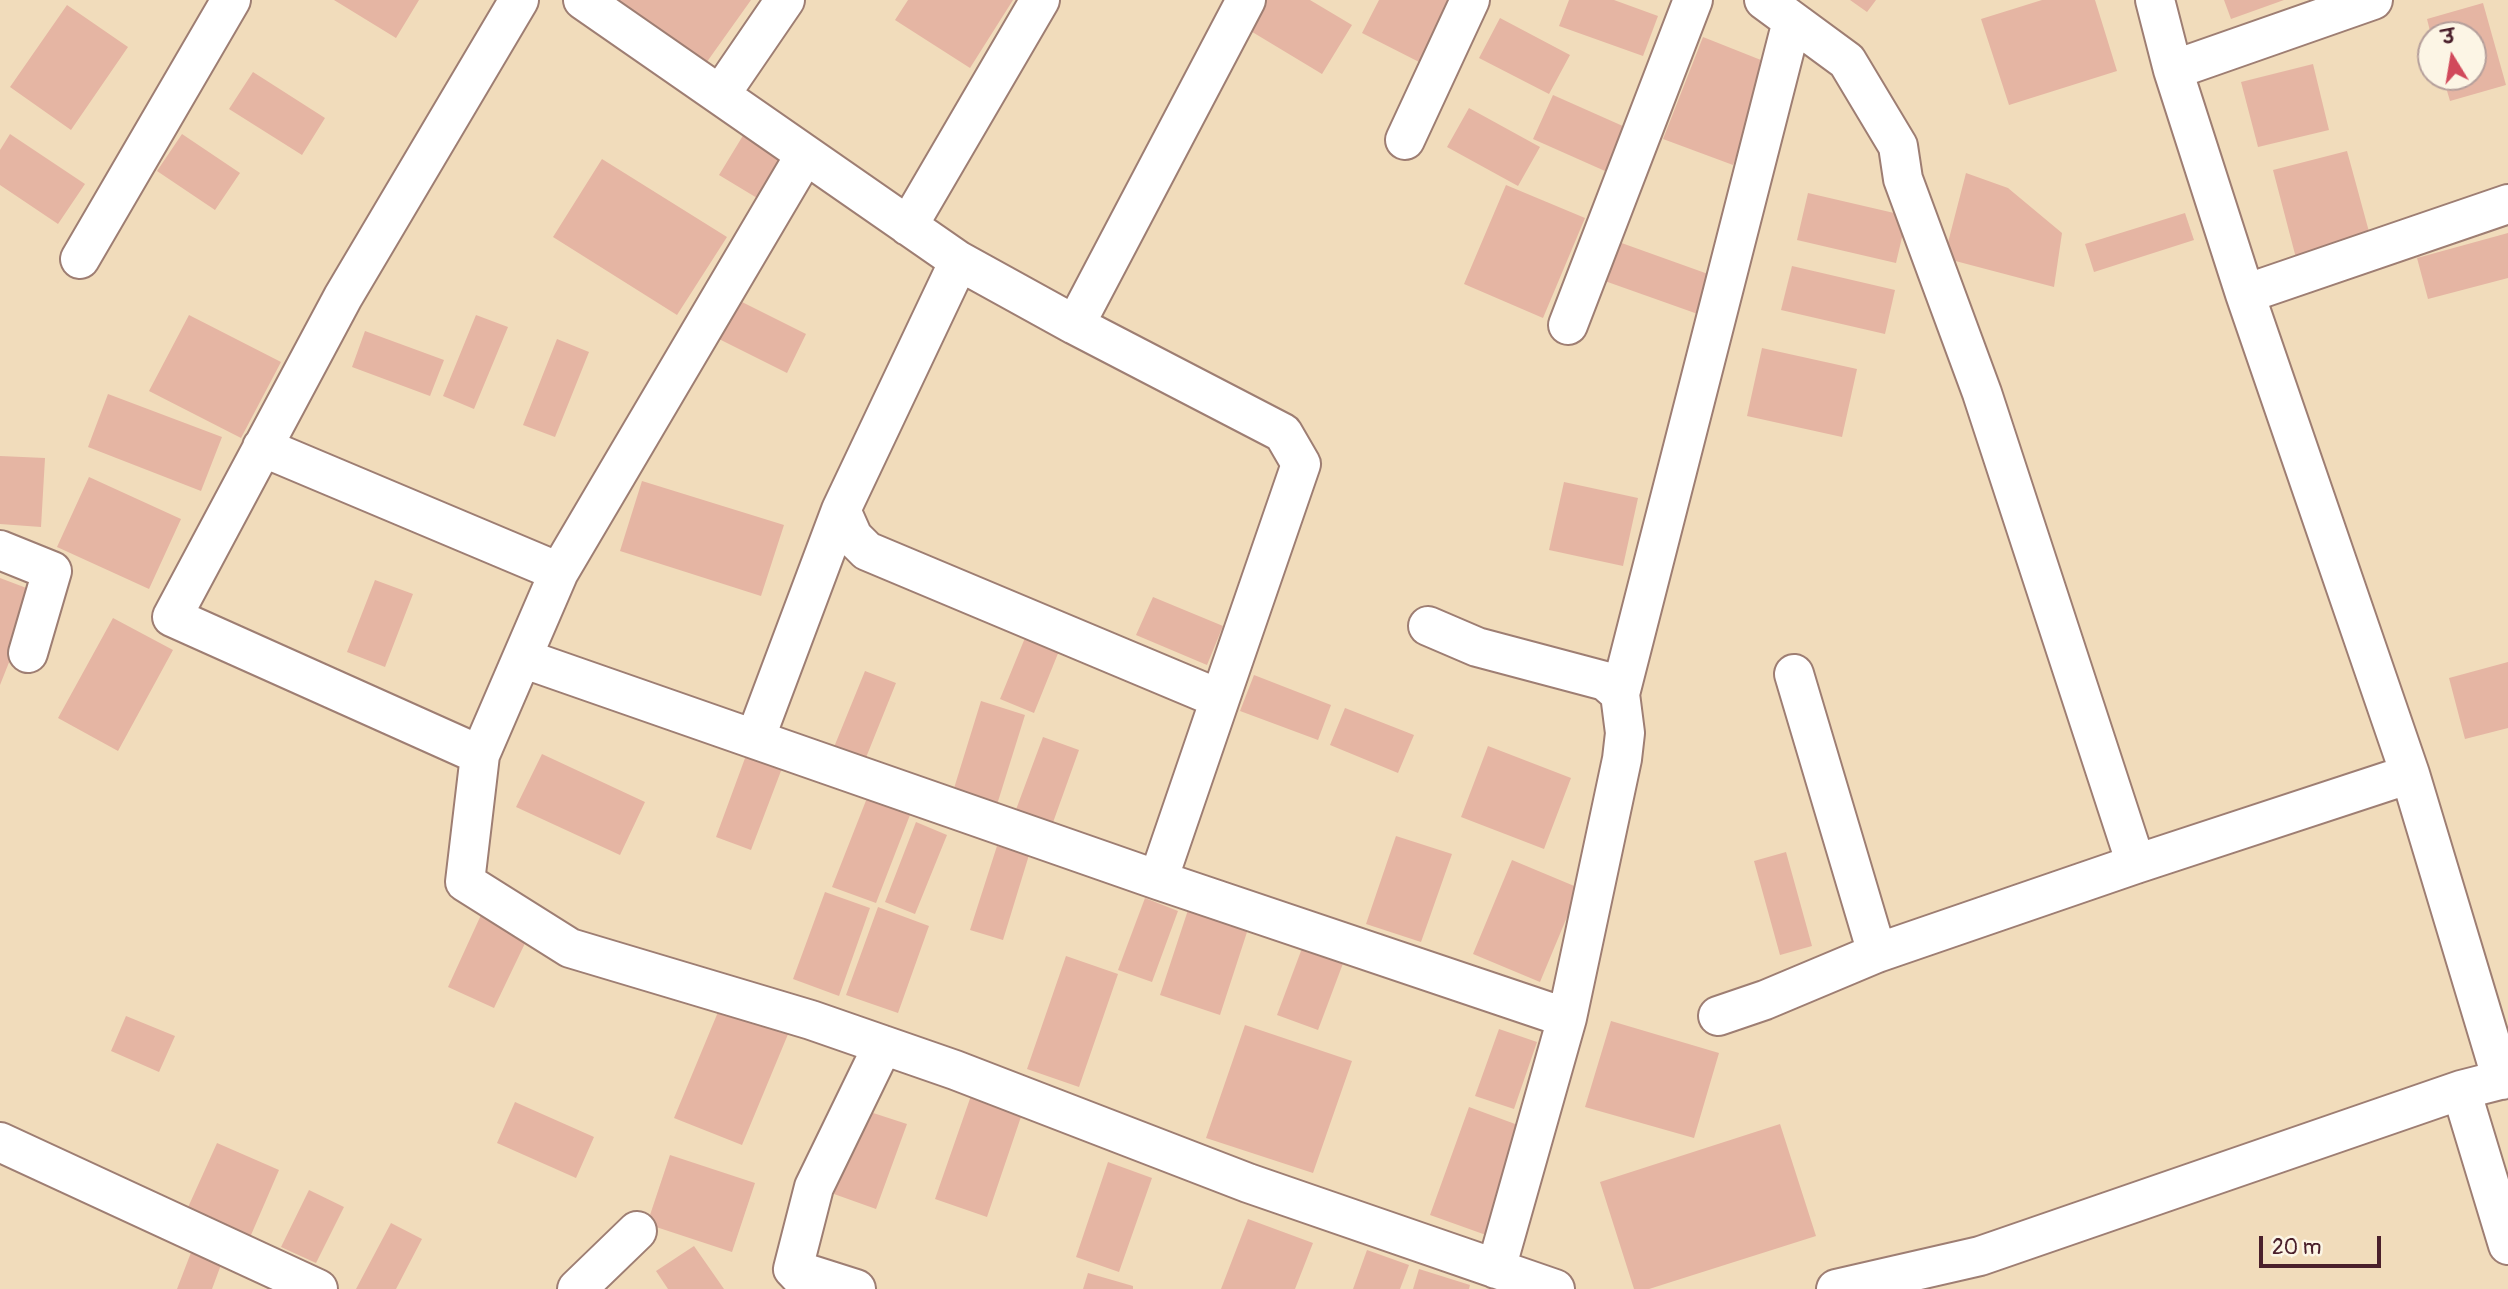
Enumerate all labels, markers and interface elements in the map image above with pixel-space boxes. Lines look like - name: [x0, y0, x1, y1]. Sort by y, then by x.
- north arrow: [2417, 21, 2487, 91]
- text: उ: [2440, 24, 2457, 50]
- scale bar: [2263, 1222, 2386, 1266]
- text: 20 m: [2272, 1234, 2321, 1261]

